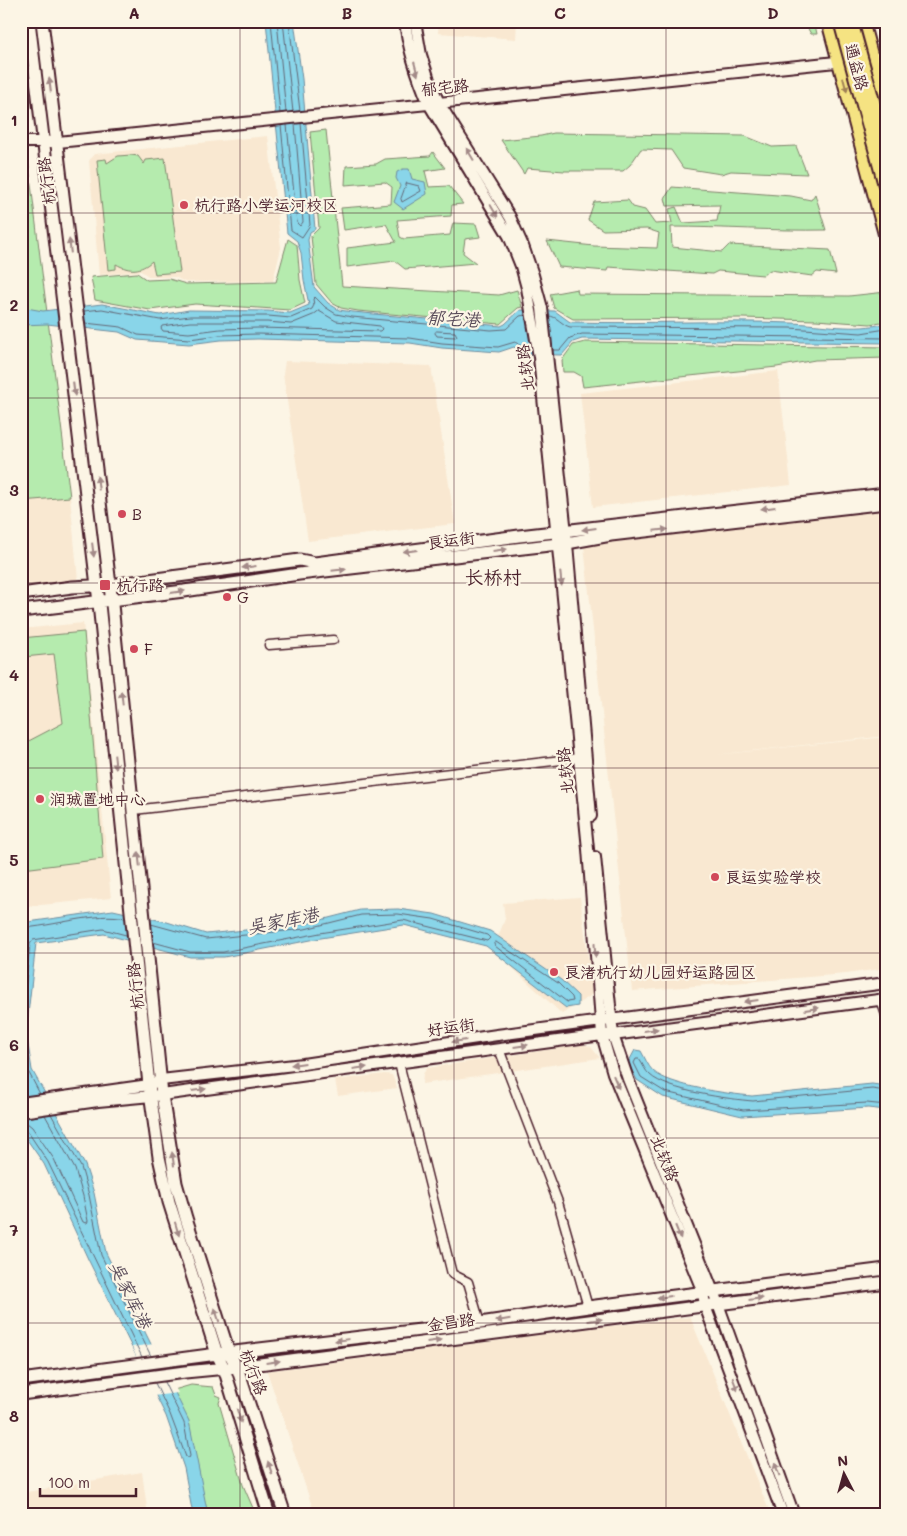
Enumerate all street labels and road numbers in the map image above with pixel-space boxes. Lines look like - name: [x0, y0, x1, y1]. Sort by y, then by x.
- street label: 通益路: [841, 41, 874, 93]
- street label: 郁宅路: [420, 74, 470, 99]
- street label: 杭行路: [32, 156, 59, 206]
- street label: 北软路: [511, 343, 538, 393]
- street label: 良运街: [426, 526, 476, 553]
- street label: 北软路: [552, 746, 577, 796]
- street label: 杭行路: [122, 961, 147, 1011]
- street label: 好运街: [426, 1013, 476, 1040]
- street label: 北软路: [647, 1132, 684, 1184]
- street label: 金昌路: [426, 1308, 476, 1335]
- street label: 杭行路: [236, 1346, 273, 1398]

